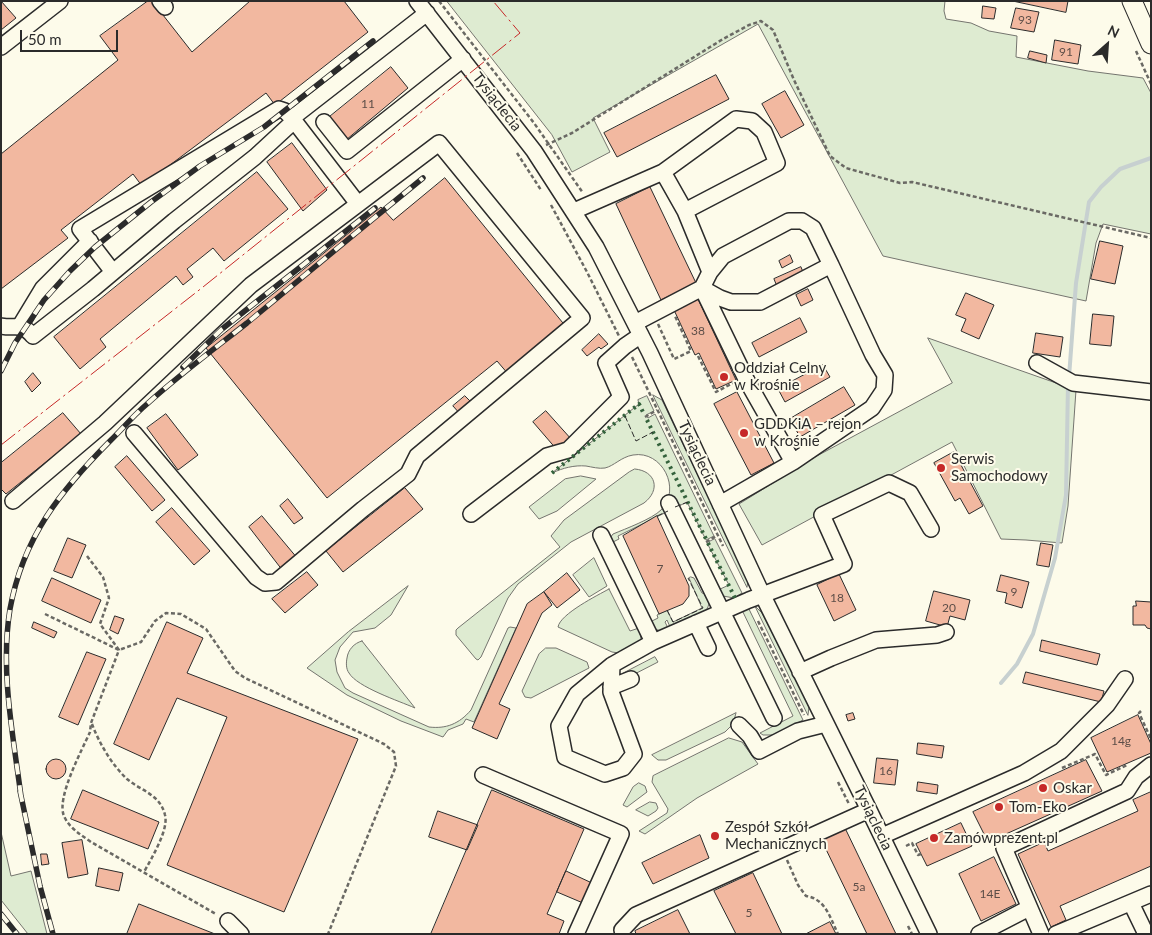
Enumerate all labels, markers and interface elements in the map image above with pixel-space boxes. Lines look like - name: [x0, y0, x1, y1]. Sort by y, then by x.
- house number: 93: [1018, 13, 1032, 27]
- scale bar: [22, 20, 120, 52]
- north arrow: [1082, 20, 1132, 70]
- text: N: [1105, 21, 1122, 41]
- text: 50 m: [28, 30, 62, 48]
- house number: 91: [1059, 45, 1073, 59]
- street label: Tysiąclecia: [468, 69, 526, 135]
- house number: 11: [361, 97, 375, 111]
- house number: 38: [691, 324, 705, 338]
- place label: Oddział Celny w Krośnie: [734, 359, 826, 394]
- marker: Oddział Celny w Krośnie: [718, 371, 730, 383]
- place label: GDDKiA – rejon w Krośnie: [754, 415, 861, 450]
- street label: Tysiąclecia: [674, 418, 720, 488]
- marker: GDDKiA – rejon w Krośnie: [738, 427, 750, 439]
- place label: Serwis Samochodowy: [951, 450, 1048, 485]
- marker: Serwis Samochodowy: [935, 462, 947, 474]
- house number: 7: [657, 562, 663, 576]
- house number: 9: [1011, 585, 1017, 599]
- house number: 18: [830, 591, 844, 605]
- house number: 20: [942, 601, 956, 615]
- house number: 14g: [1111, 734, 1131, 748]
- house number: 16: [879, 764, 893, 778]
- place label: Oskar: [1053, 779, 1092, 797]
- marker: Oskar: [1037, 782, 1049, 794]
- street label: Tysiąclecia: [850, 783, 896, 853]
- place label: Tom-Eko: [1009, 798, 1067, 816]
- marker: Tom-Eko: [993, 801, 1005, 813]
- place label: Zespół Szkół Mechanicznych: [725, 818, 827, 853]
- place label: Zamówprezent.pl: [944, 829, 1058, 847]
- marker: Zespół Szkół Mechanicznych: [709, 830, 721, 842]
- marker: Zamówprezent.pl: [928, 832, 940, 844]
- house number: 5a: [853, 880, 865, 894]
- house number: 14E: [980, 887, 1000, 901]
- house number: 5: [746, 906, 752, 920]

